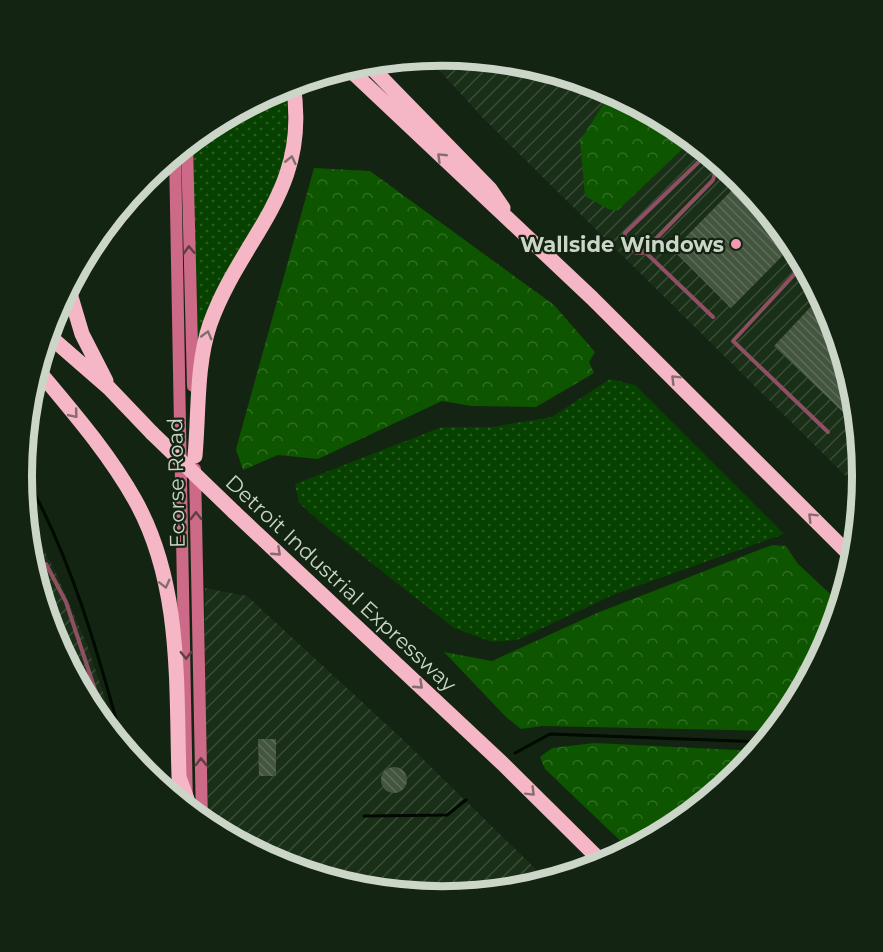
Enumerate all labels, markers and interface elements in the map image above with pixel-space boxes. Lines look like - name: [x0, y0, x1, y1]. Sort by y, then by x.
- one-way arrow: [437, 153, 448, 164]
- one-way arrow: [283, 155, 296, 165]
- place label: Wallside Windows: [520, 232, 724, 257]
- marker: Wallside Windows: [729, 237, 743, 251]
- one-way arrow: [183, 246, 196, 255]
- one-way arrow: [200, 330, 213, 340]
- one-way arrow: [671, 376, 682, 387]
- one-way arrow: [67, 407, 78, 418]
- street label: Ecorse Road: [162, 418, 190, 548]
- street label: Detroit Industrial Expressway: [220, 469, 462, 697]
- one-way arrow: [190, 511, 202, 520]
- one-way arrow: [809, 514, 820, 525]
- one-way arrow: [270, 545, 281, 556]
- one-way arrow: [158, 579, 171, 589]
- one-way arrow: [180, 650, 192, 659]
- one-way arrow: [412, 678, 423, 689]
- one-way arrow: [195, 758, 207, 767]
- one-way arrow: [523, 784, 534, 795]

